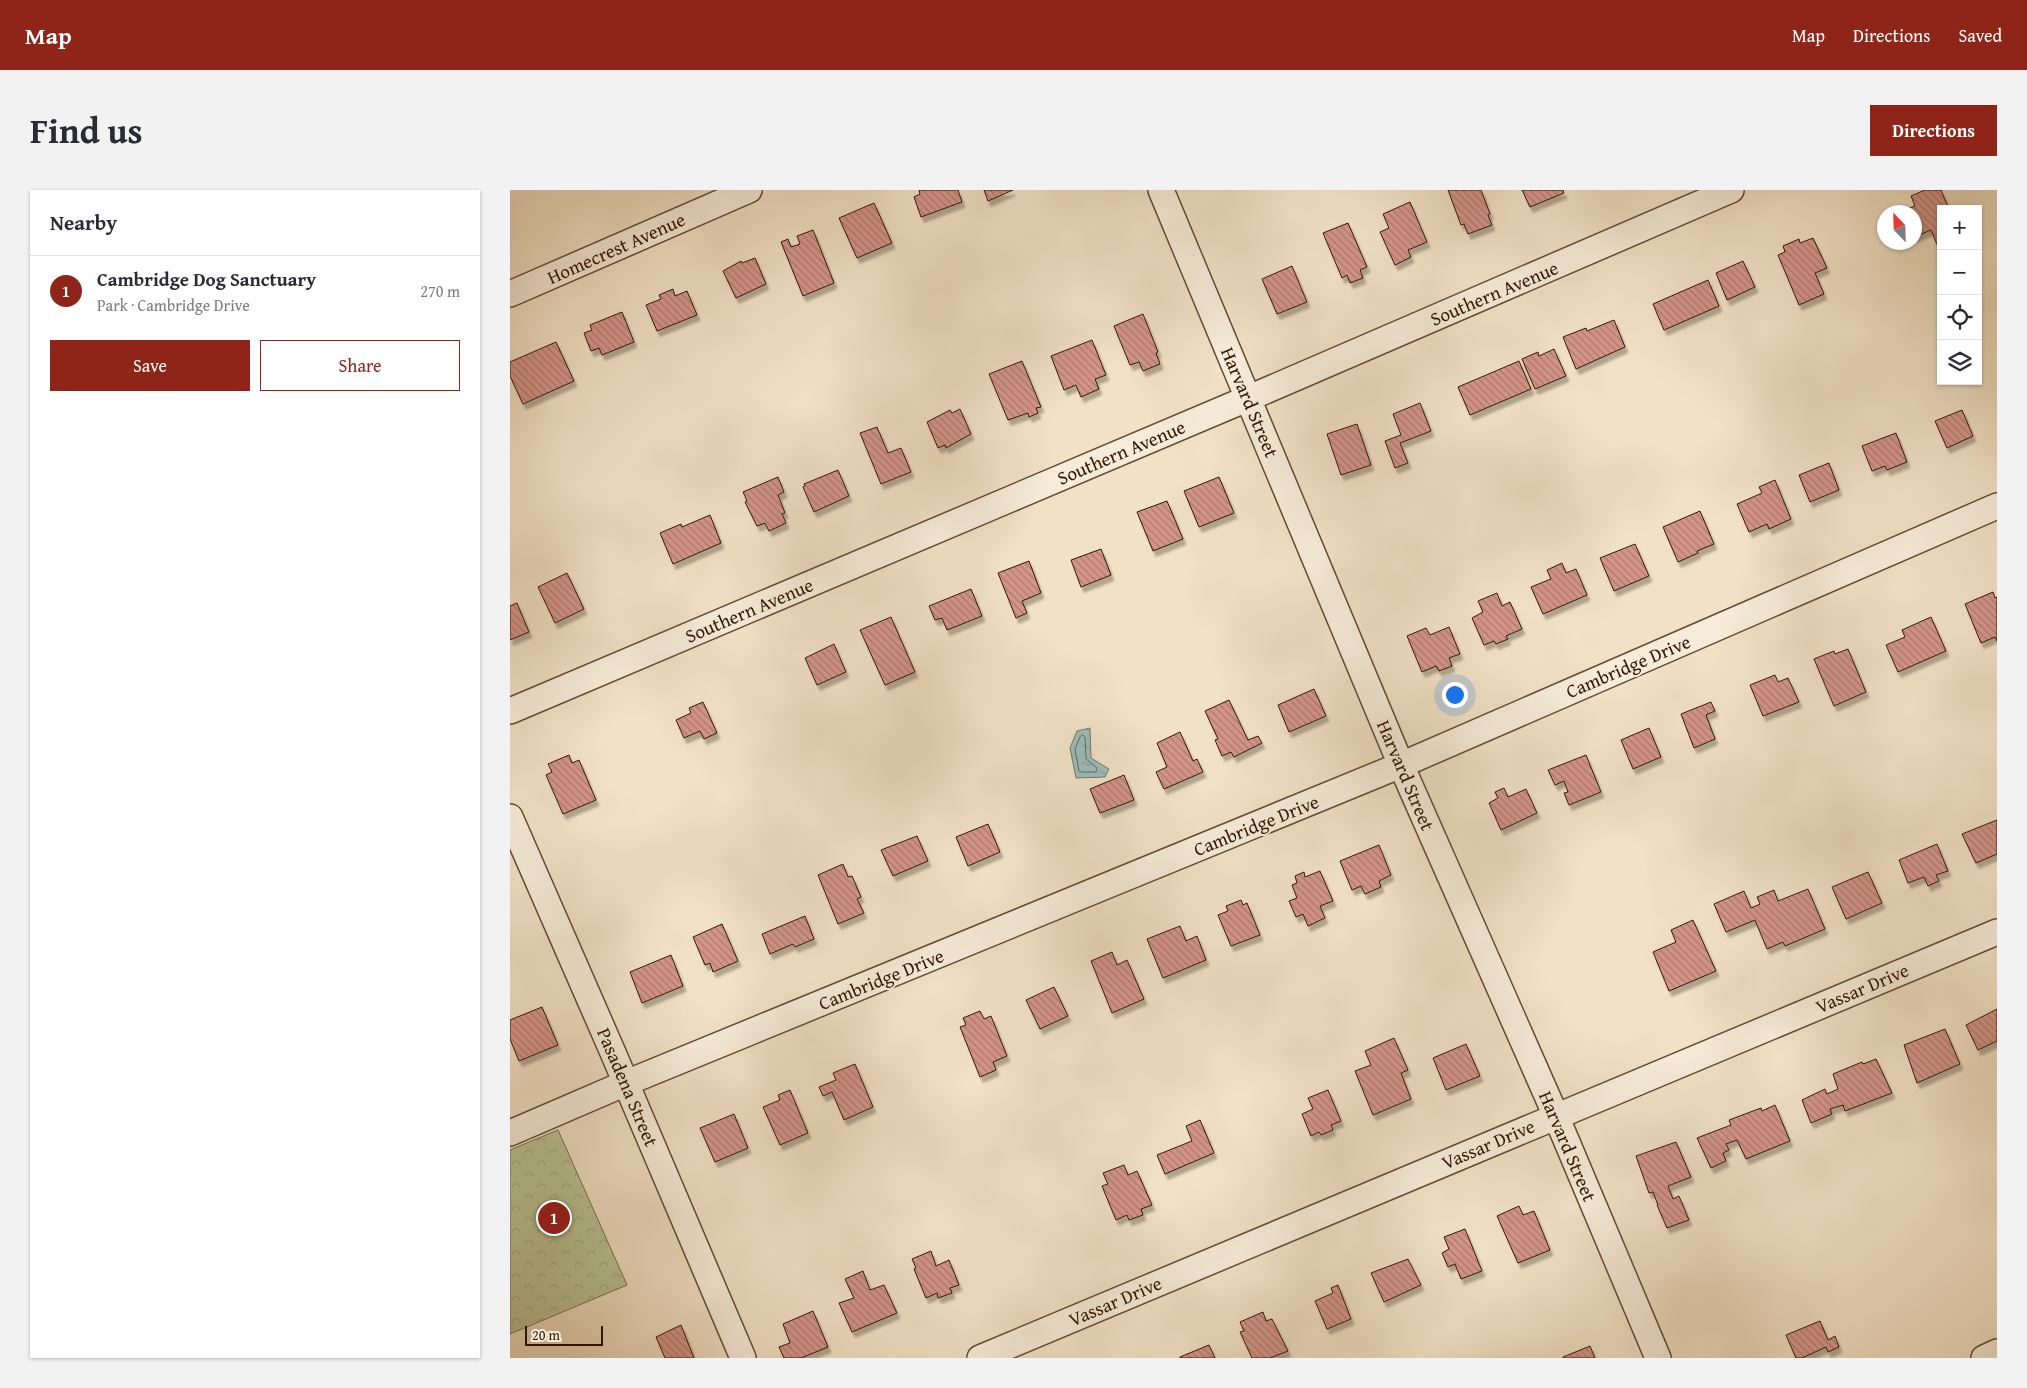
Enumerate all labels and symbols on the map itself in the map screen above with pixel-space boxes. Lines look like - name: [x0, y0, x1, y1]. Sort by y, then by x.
- street label: Homecrest Avenue: [543, 205, 690, 291]
- north arrow: [1877, 205, 1922, 250]
- street label: Southern Avenue: [1426, 253, 1562, 333]
- street label: Harvard Street: [1214, 342, 1286, 462]
- street label: Southern Avenue: [1053, 412, 1189, 492]
- street label: Southern Avenue: [681, 570, 817, 650]
- street label: Cambridge Drive: [1561, 627, 1695, 705]
- your location: [1442, 682, 1468, 708]
- street label: Harvard Street: [1370, 715, 1442, 835]
- street label: Cambridge Drive: [1189, 787, 1323, 863]
- street label: Cambridge Drive: [814, 941, 948, 1017]
- street label: Vassar Drive: [1811, 956, 1913, 1020]
- street label: Pasadena Street: [590, 1023, 666, 1151]
- street label: Harvard Street: [1532, 1086, 1604, 1206]
- street label: Vassar Drive: [1437, 1112, 1539, 1176]
- pin: 1: [538, 1199, 570, 1237]
- street label: Vassar Drive: [1064, 1269, 1166, 1333]
- scale bar: [525, 1323, 602, 1346]

